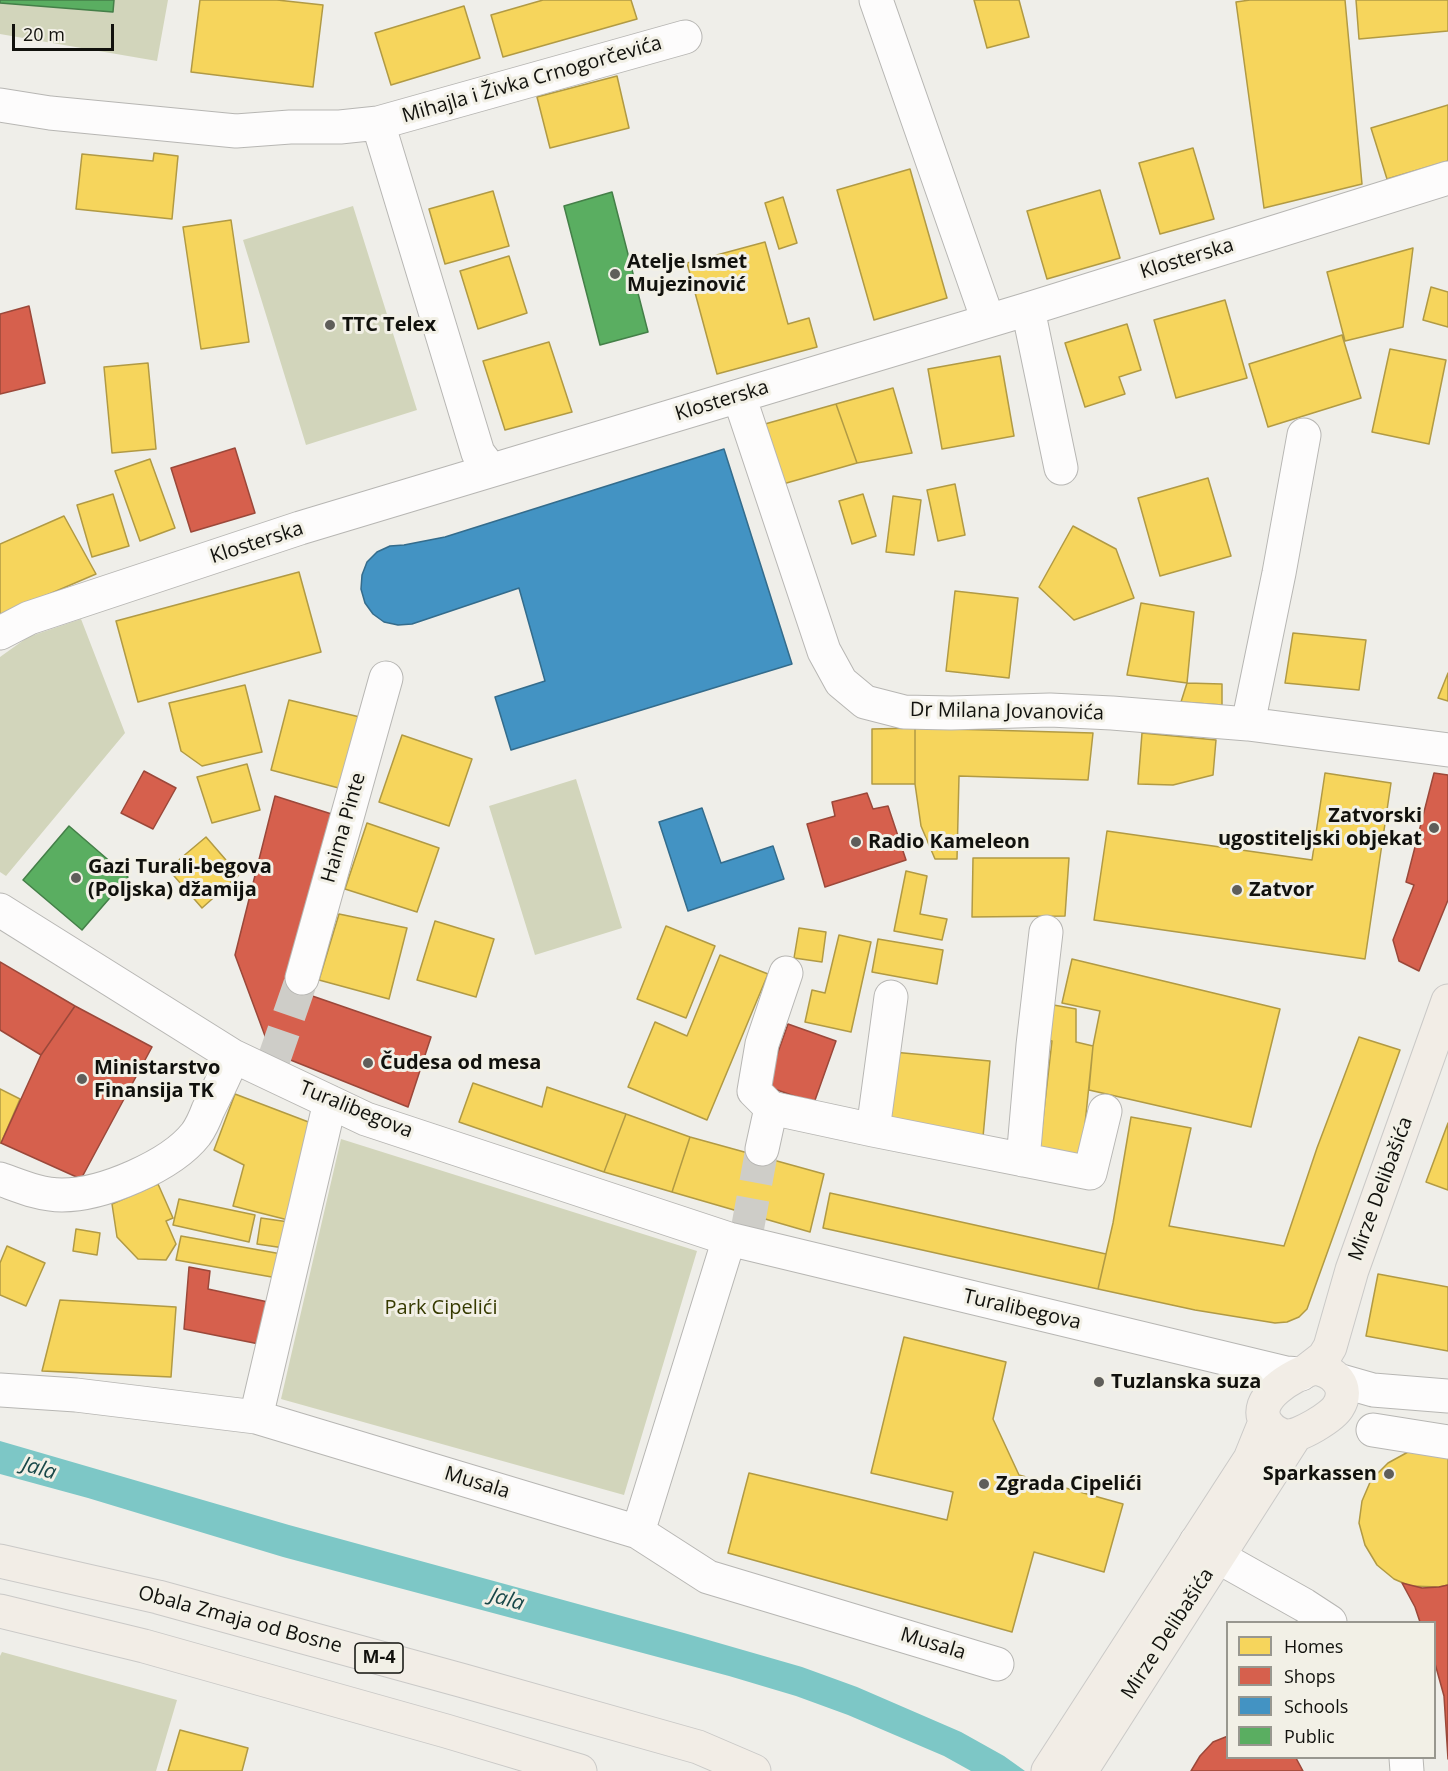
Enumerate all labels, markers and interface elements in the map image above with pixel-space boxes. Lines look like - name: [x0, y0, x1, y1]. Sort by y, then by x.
- scale bar: [15, 12, 117, 50]
- text: 20 m: [23, 22, 65, 46]
- street label: Mihajla i Živka Crnogorčevića: [399, 31, 665, 129]
- street label: Klosterska: [1137, 233, 1237, 285]
- place label: Atelje Ismet Mujezinović: [627, 250, 747, 297]
- marker: Atelje Ismet Mujezinović: [608, 267, 622, 281]
- place label: TTC Telex: [342, 313, 436, 337]
- marker: TTC Telex: [323, 318, 337, 332]
- street label: Klosterska: [672, 375, 772, 427]
- street label: Klosterska: [207, 517, 307, 569]
- street label: Dr Milana Jovanovića: [910, 698, 1104, 726]
- street label: Haima Pinte: [317, 770, 371, 886]
- place label: Zatvorski ugostiteljski objekat: [1218, 804, 1422, 851]
- marker: Zatvorski ugostiteljski objekat: [1427, 821, 1441, 835]
- place label: Radio Kameleon: [868, 830, 1030, 854]
- marker: Radio Kameleon: [849, 835, 863, 849]
- place label: Gazi Turali-begova (Poljska) džamija: [88, 855, 272, 902]
- marker: Gazi Turali-begova (Poljska) džamija: [69, 871, 83, 885]
- place label: Zatvor: [1249, 878, 1314, 902]
- marker: Zatvor: [1230, 883, 1244, 897]
- place label: Čudesa od mesa: [380, 1051, 541, 1075]
- place label: Ministarstvo Finansija TK: [94, 1056, 220, 1103]
- marker: Čudesa od mesa: [361, 1056, 375, 1070]
- marker: Ministarstvo Finansija TK: [75, 1072, 89, 1086]
- street label: Turalibegova: [296, 1076, 416, 1144]
- street label: Mirze Delibašića: [1344, 1114, 1418, 1264]
- street label: Turalibegova: [961, 1285, 1083, 1335]
- park label: Park Cipelići: [385, 1296, 497, 1320]
- place label: Tuzlanska suza: [1111, 1370, 1261, 1394]
- marker: Tuzlanska suza: [1092, 1375, 1106, 1389]
- water label: Jala: [19, 1452, 59, 1486]
- street label: Musala: [441, 1462, 513, 1504]
- place label: Sparkassen: [1263, 1462, 1377, 1486]
- marker: Sparkassen: [1382, 1467, 1396, 1481]
- place label: Zgrada Cipelići: [996, 1472, 1142, 1496]
- marker: Zgrada Cipelići: [977, 1477, 991, 1491]
- street label: Mirze Delibašića: [1117, 1564, 1219, 1704]
- street label: Obala Zmaja od Bosne: [135, 1581, 345, 1659]
- water label: Jala: [487, 1583, 527, 1617]
- legend: [1226, 1621, 1436, 1759]
- street label: Musala: [897, 1623, 969, 1665]
- text: Homes: [1284, 1634, 1343, 1658]
- road number: M-4: [355, 1643, 403, 1673]
- text: Shops: [1284, 1664, 1335, 1688]
- text: Schools: [1284, 1694, 1348, 1718]
- text: Public: [1284, 1724, 1335, 1748]

